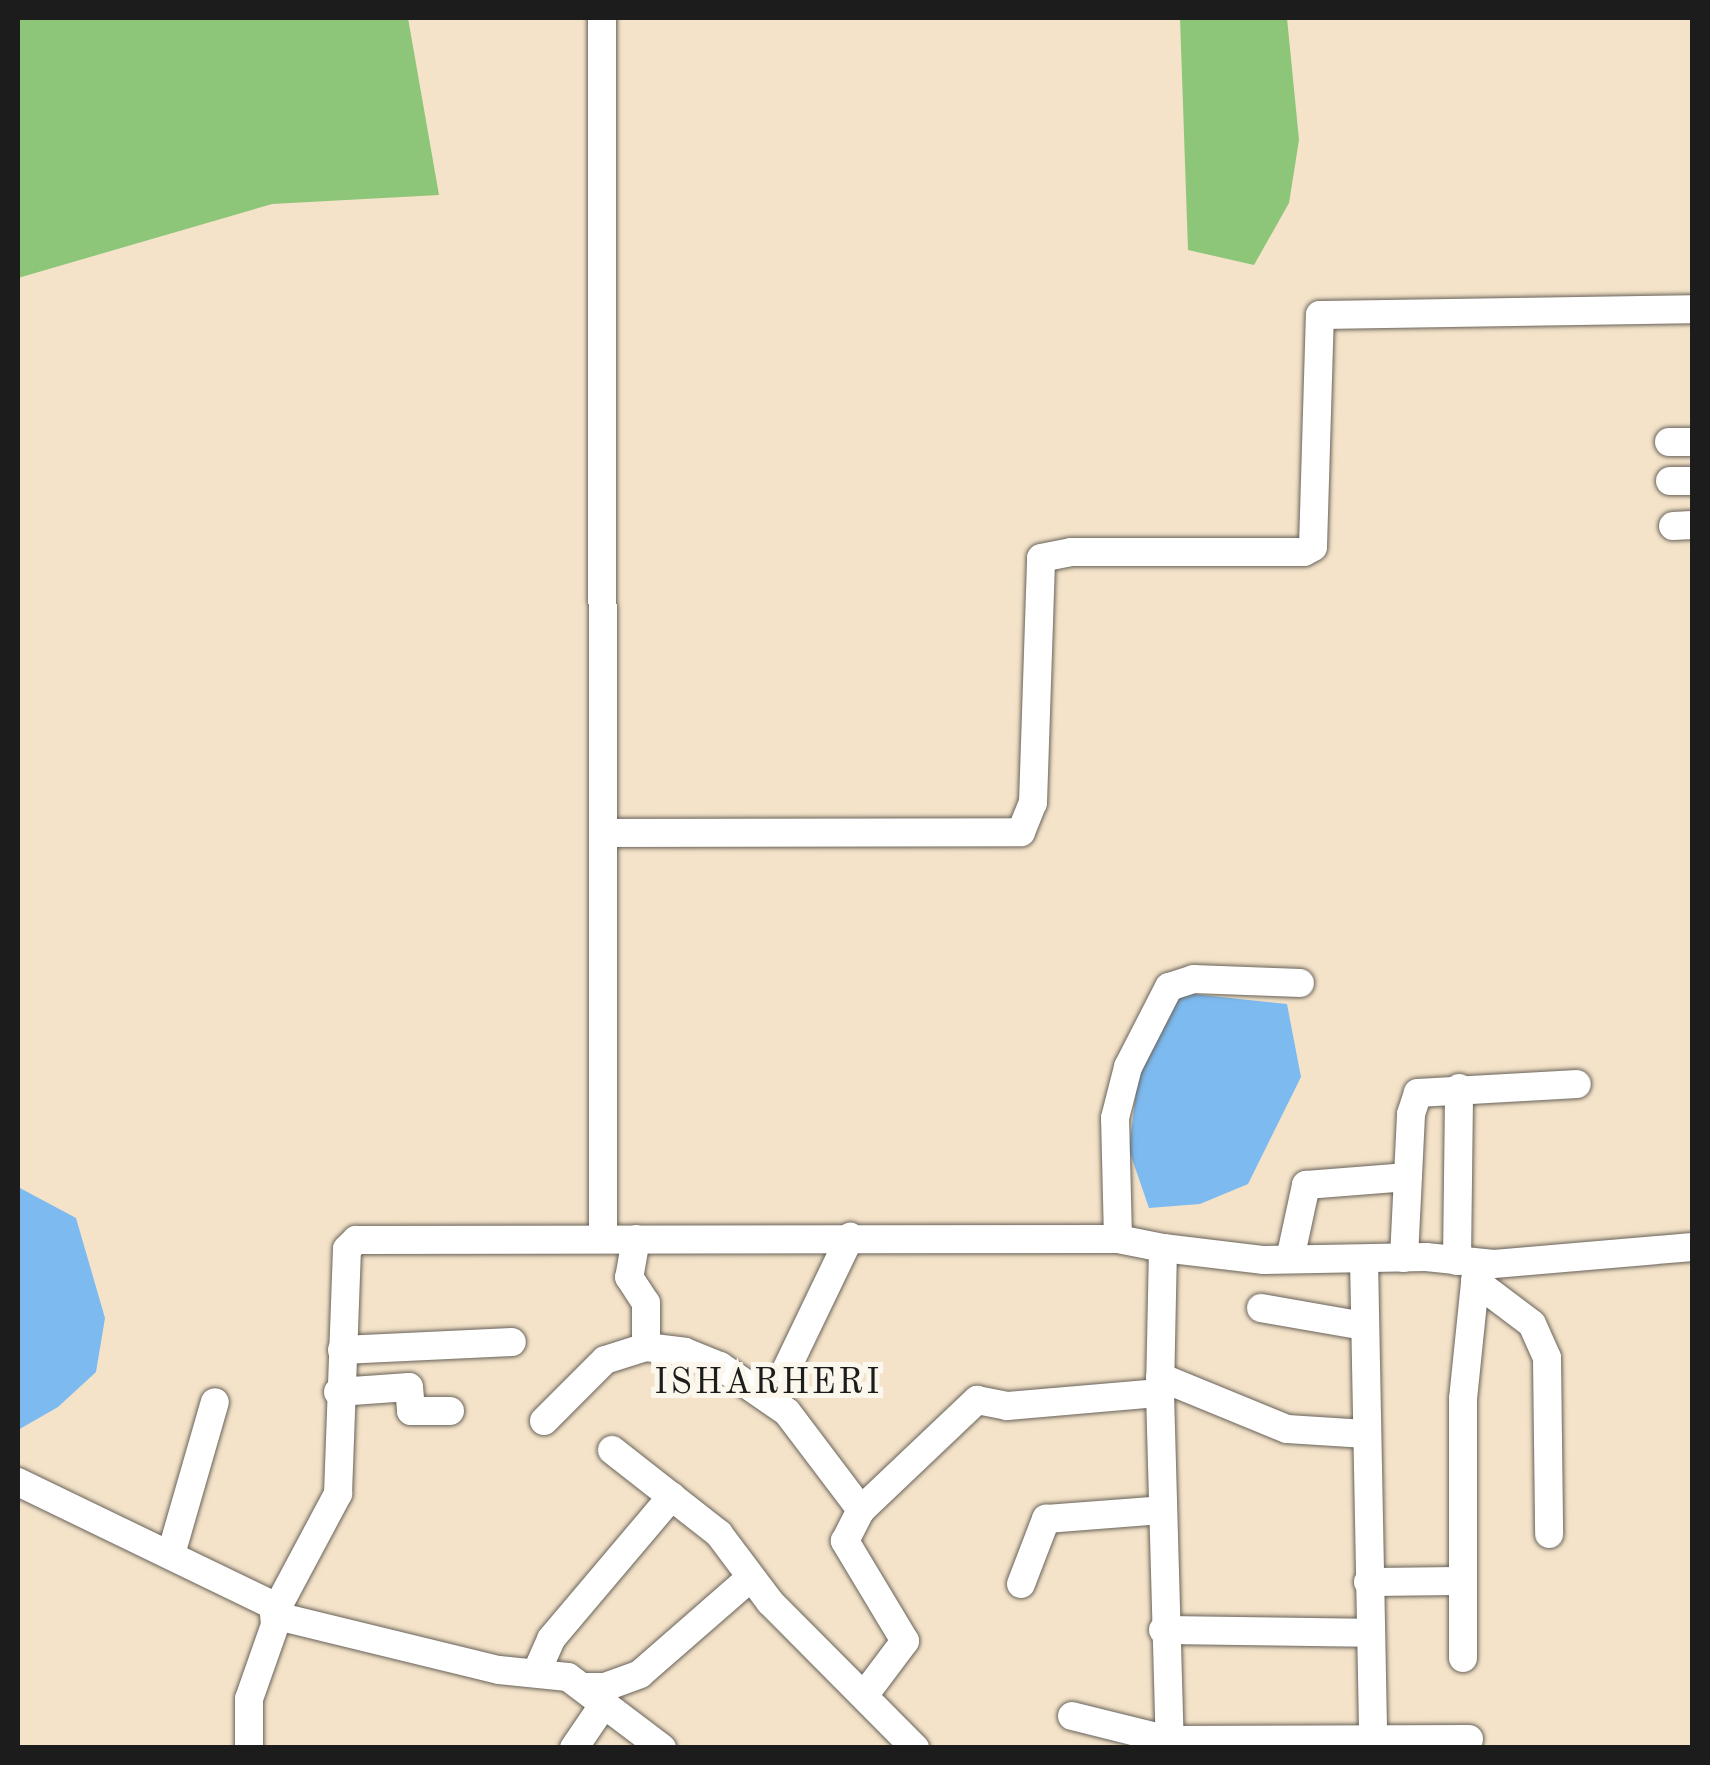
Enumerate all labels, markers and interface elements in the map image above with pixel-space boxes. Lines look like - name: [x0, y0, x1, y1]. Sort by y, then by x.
- district label: ISHARHERI: [654, 1363, 882, 1405]

